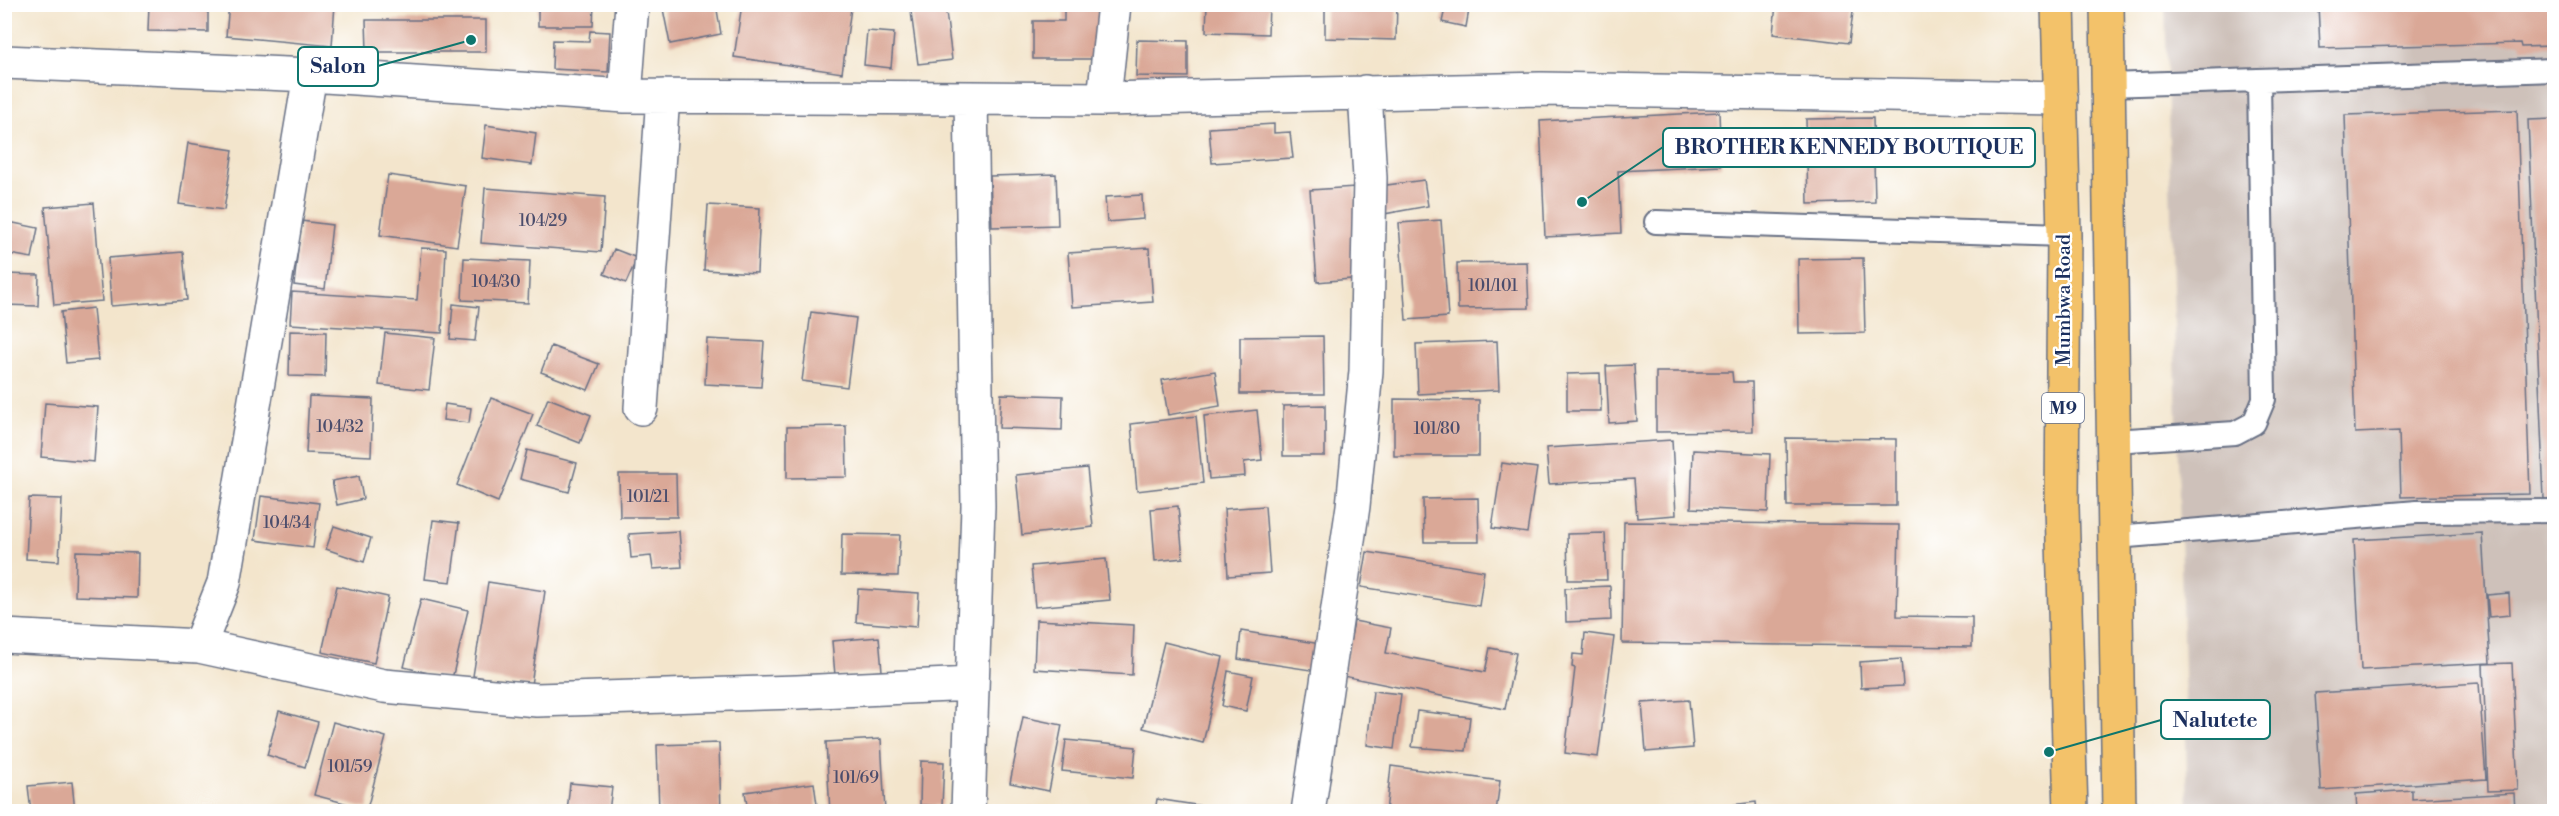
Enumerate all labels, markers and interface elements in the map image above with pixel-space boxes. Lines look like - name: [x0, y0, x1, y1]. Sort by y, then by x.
- callout: Salon: [298, 47, 378, 86]
- text: Salon: [310, 54, 366, 80]
- callout: BROTHER KENNEDY BOUTIQUE: [1663, 128, 2035, 167]
- text: BROTHER KENNEDY BOUTIQUE: [1675, 135, 2023, 161]
- house number: 104/29: [519, 211, 567, 231]
- street label: Mumbwa Road: [2052, 233, 2077, 366]
- house number: 104/30: [472, 272, 521, 292]
- house number: 101/101: [1468, 276, 1518, 296]
- road number: M9: [2042, 393, 2084, 423]
- house number: 104/32: [316, 417, 364, 437]
- house number: 101/80: [1414, 419, 1460, 439]
- house number: 101/21: [627, 487, 669, 507]
- house number: 104/34: [263, 513, 312, 533]
- callout: Nalutete: [2161, 700, 2270, 739]
- text: Nalutete: [2173, 708, 2257, 734]
- house number: 101/59: [328, 757, 373, 777]
- house number: 101/69: [833, 768, 879, 788]

